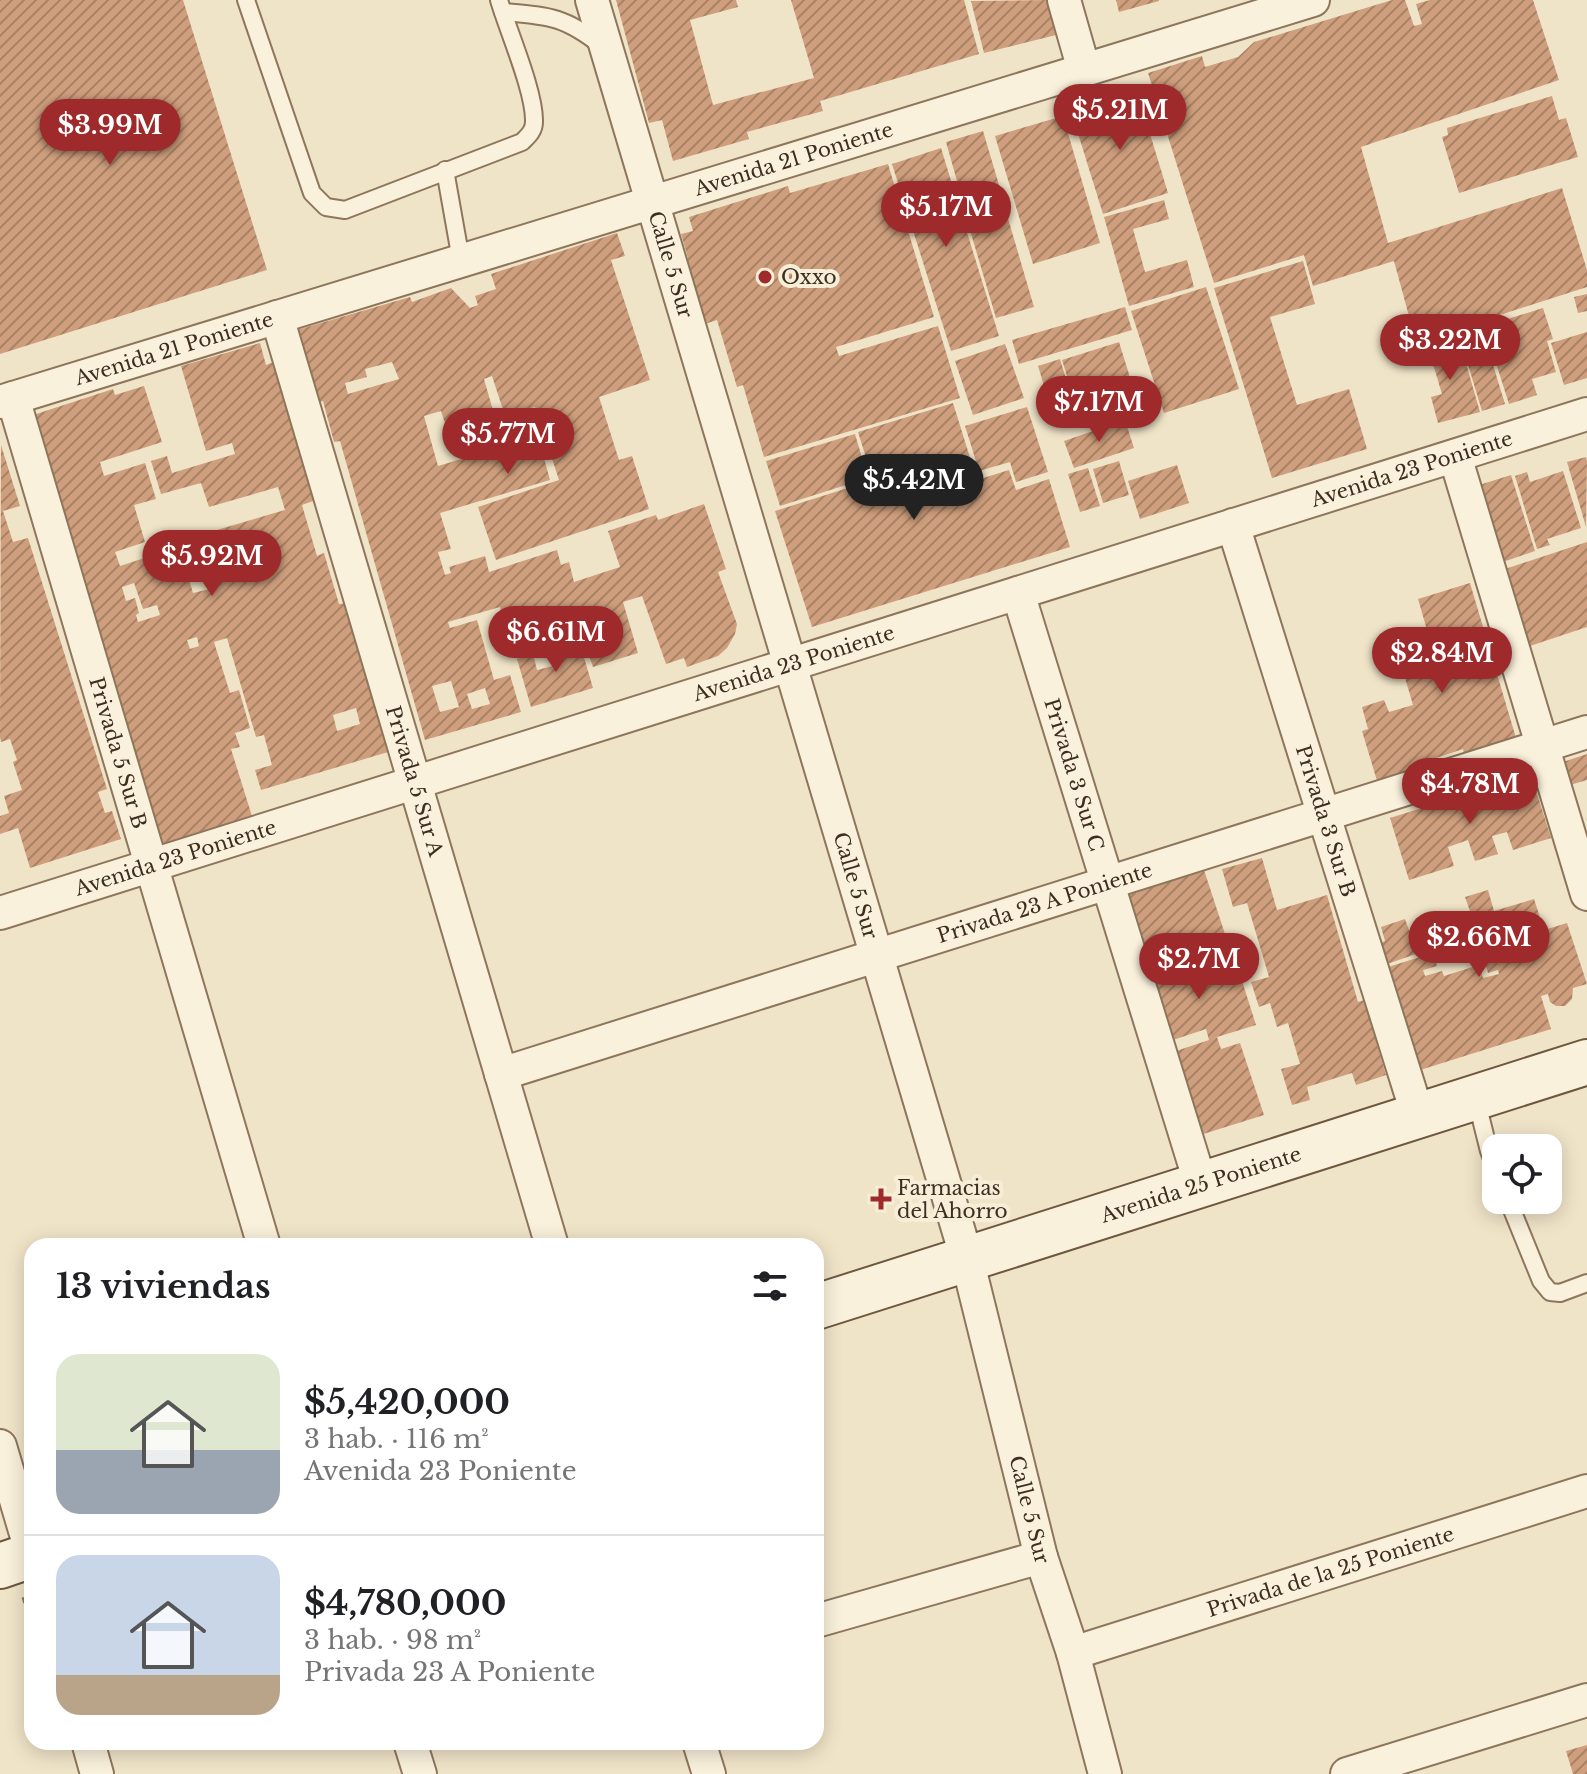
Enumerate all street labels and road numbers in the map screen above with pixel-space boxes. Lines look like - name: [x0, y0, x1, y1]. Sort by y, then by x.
- street label: Avenida 21 Poniente: [690, 117, 896, 201]
- street label: Calle 5 Sur: [644, 208, 698, 321]
- street label: Avenida 21 Poniente: [71, 307, 276, 391]
- street label: Avenida 23 Poniente: [1307, 426, 1516, 512]
- street label: Avenida 23 Poniente: [689, 621, 897, 707]
- street label: Privada 5 Sur B: [84, 674, 152, 831]
- street label: Privada 3 Sur C: [1039, 695, 1109, 854]
- street label: Privada 5 Sur A: [381, 703, 448, 860]
- street label: Privada 3 Sur B: [1291, 742, 1361, 900]
- street label: Avenida 23 Poniente: [71, 815, 279, 901]
- street label: Calle 5 Sur: [829, 829, 883, 942]
- street label: Privada 23 A Poniente: [934, 858, 1155, 948]
- street label: Avenida 25 Poniente: [1097, 1142, 1304, 1228]
- street label: Calle 5 Sur: [1004, 1453, 1055, 1567]
- street label: Privada de la 25 Poniente: [1204, 1522, 1457, 1622]

